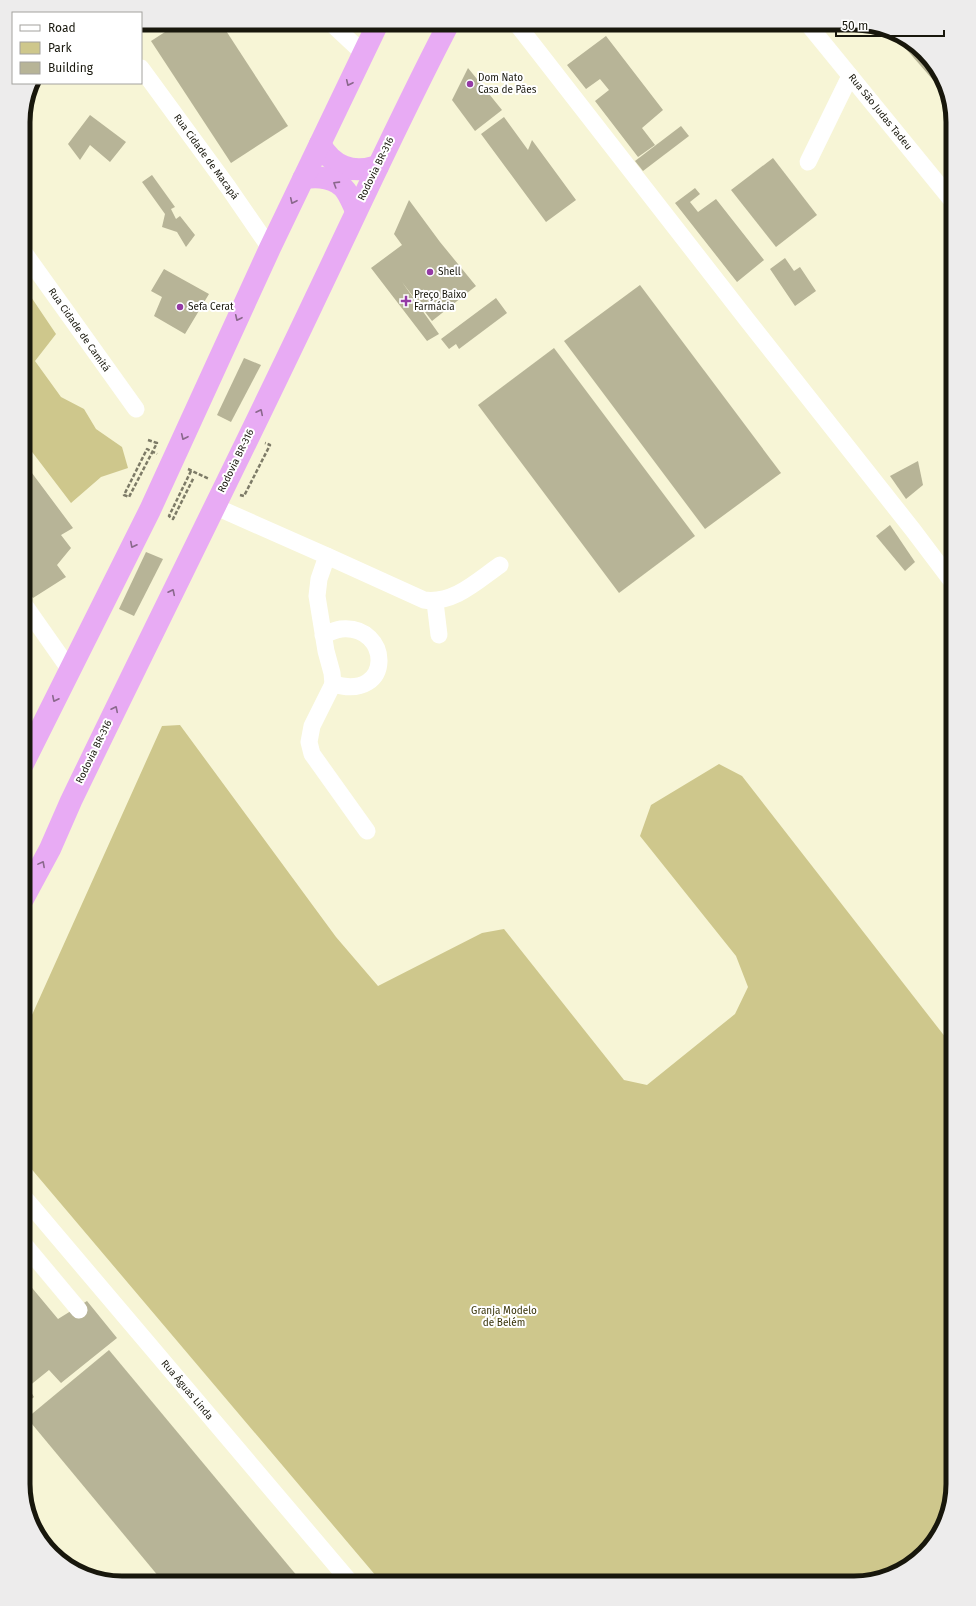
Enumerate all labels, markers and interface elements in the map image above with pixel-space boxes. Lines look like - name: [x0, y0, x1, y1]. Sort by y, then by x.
- legend: [12, 12, 142, 84]
- scale bar: [836, 12, 944, 38]
- text: 50 m: [842, 19, 868, 33]
- text: Road: [48, 21, 76, 35]
- text: Park: [48, 41, 72, 55]
- text: Building: [48, 61, 94, 75]
- place label: Dom Nato Casa de Pães: [478, 72, 537, 96]
- street label: Rua São Judas Tadeu: [846, 72, 914, 152]
- one-way arrow: [346, 79, 354, 87]
- marker: Dom Nato Casa de Pães: [465, 79, 475, 89]
- street label: Rua Cidade de Macapá: [171, 112, 241, 202]
- street label: Rodovia BR-316: [355, 135, 397, 203]
- one-way arrow: [333, 181, 340, 189]
- one-way arrow: [290, 196, 298, 204]
- place label: Shell: [438, 266, 461, 278]
- marker: Shell: [425, 267, 435, 277]
- street label: Rua Cidade de Camitá: [46, 286, 112, 374]
- place label: Preço Baixo Farmácia: [414, 289, 467, 313]
- marker: Preço Baixo Farmácia: [401, 296, 411, 306]
- place label: Sefa Cerat: [188, 301, 234, 313]
- marker: Sefa Cerat: [175, 302, 185, 312]
- one-way arrow: [235, 314, 243, 322]
- one-way arrow: [255, 409, 263, 417]
- street label: Rodovia BR-316: [215, 427, 257, 495]
- one-way arrow: [181, 432, 189, 440]
- one-way arrow: [130, 541, 138, 548]
- one-way arrow: [167, 589, 175, 596]
- one-way arrow: [52, 694, 60, 702]
- one-way arrow: [110, 706, 118, 713]
- street label: Rodovia BR-316: [73, 718, 115, 786]
- one-way arrow: [37, 861, 44, 868]
- park label: Granja Modelo de Belém: [471, 1305, 537, 1329]
- street label: Rua Águas Linda: [159, 1356, 217, 1422]

